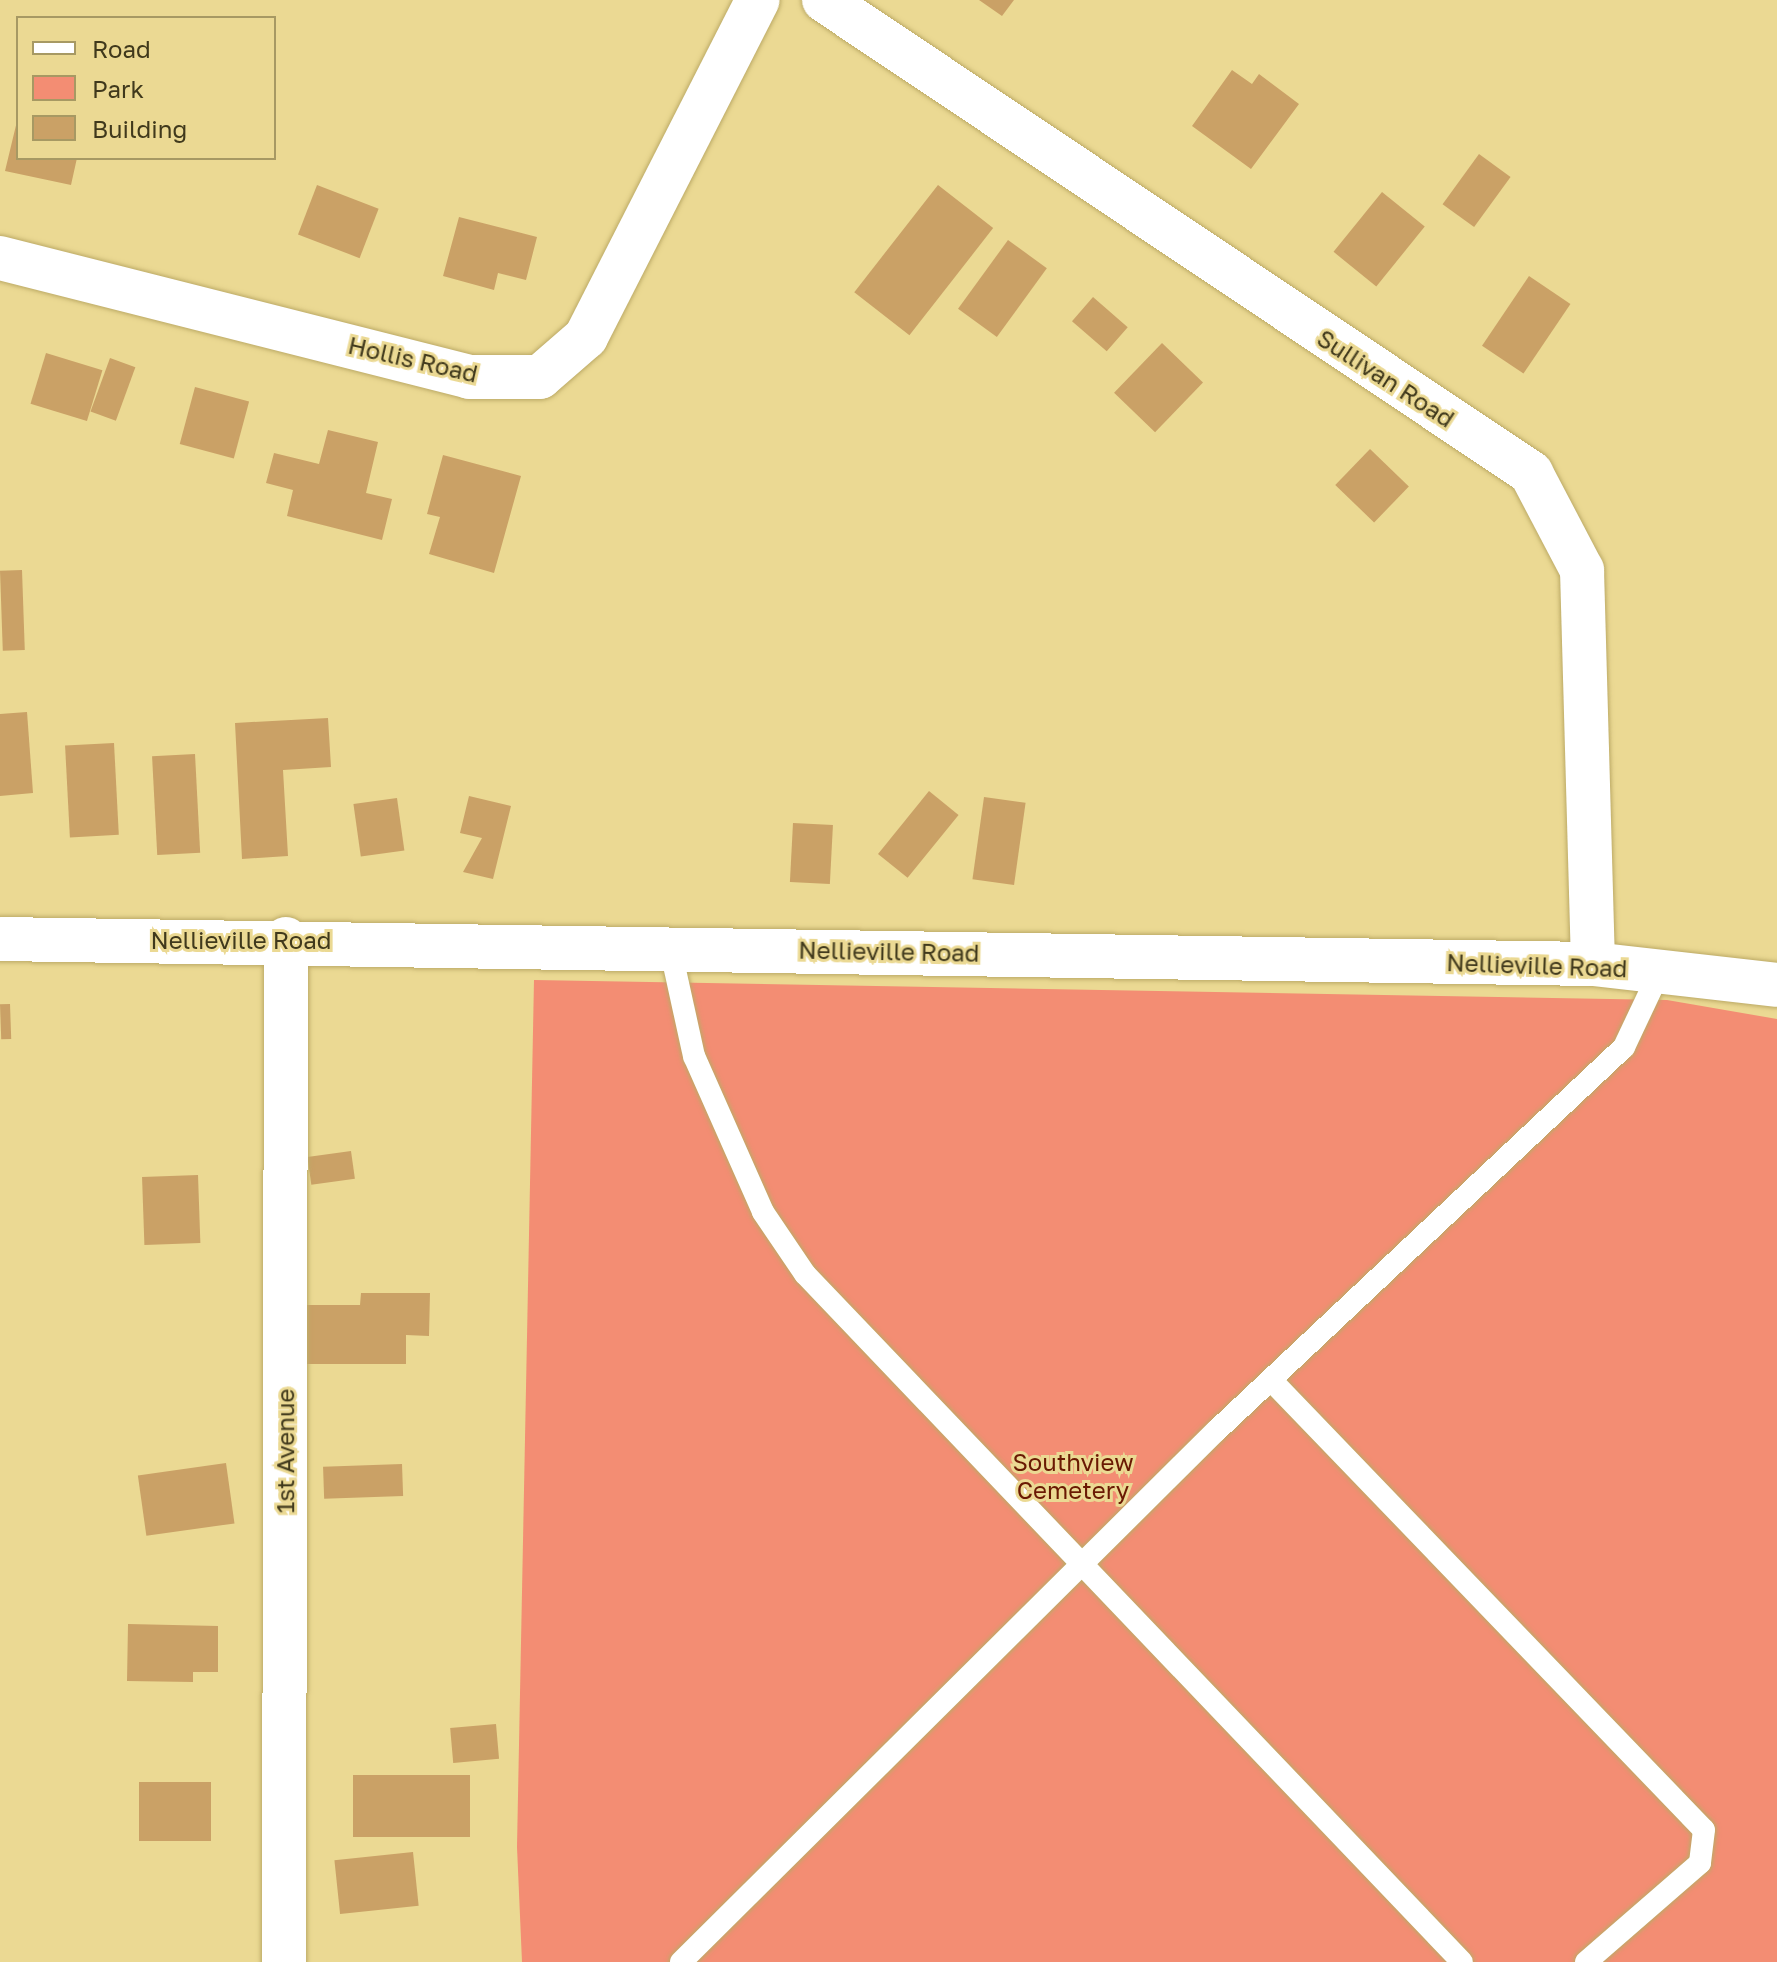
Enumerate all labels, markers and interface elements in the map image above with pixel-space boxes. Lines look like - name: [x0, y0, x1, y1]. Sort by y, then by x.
- legend: [16, 16, 276, 160]
- text: Road: [92, 34, 151, 63]
- text: Park: [92, 74, 144, 103]
- text: Building: [92, 114, 187, 143]
- street label: Sullivan Road: [1312, 323, 1460, 433]
- street label: Hollis Road: [345, 330, 481, 388]
- street label: Nellieville Road: [150, 926, 332, 954]
- street label: Nellieville Road: [798, 935, 980, 967]
- street label: Nellieville Road: [1446, 947, 1628, 983]
- street label: 1st Avenue: [271, 1389, 299, 1513]
- park label: Southview Cemetery: [1012, 1448, 1134, 1504]

